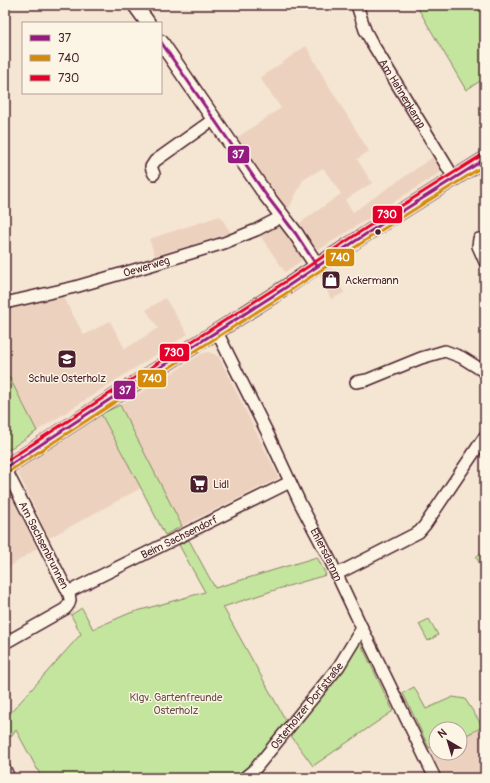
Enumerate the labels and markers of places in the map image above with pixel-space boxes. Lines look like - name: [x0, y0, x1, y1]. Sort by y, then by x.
- unlabelled marker: [373, 227, 383, 237]
- shop icon: Ackermann: [320, 269, 342, 291]
- place label: Ackermann: [345, 274, 399, 287]
- school or university icon: Schule Osterholz: [56, 348, 78, 370]
- place label: Schule Osterholz: [28, 372, 106, 385]
- supermarket icon: Lidl: [188, 473, 210, 495]
- place label: Lidl: [213, 478, 229, 491]

